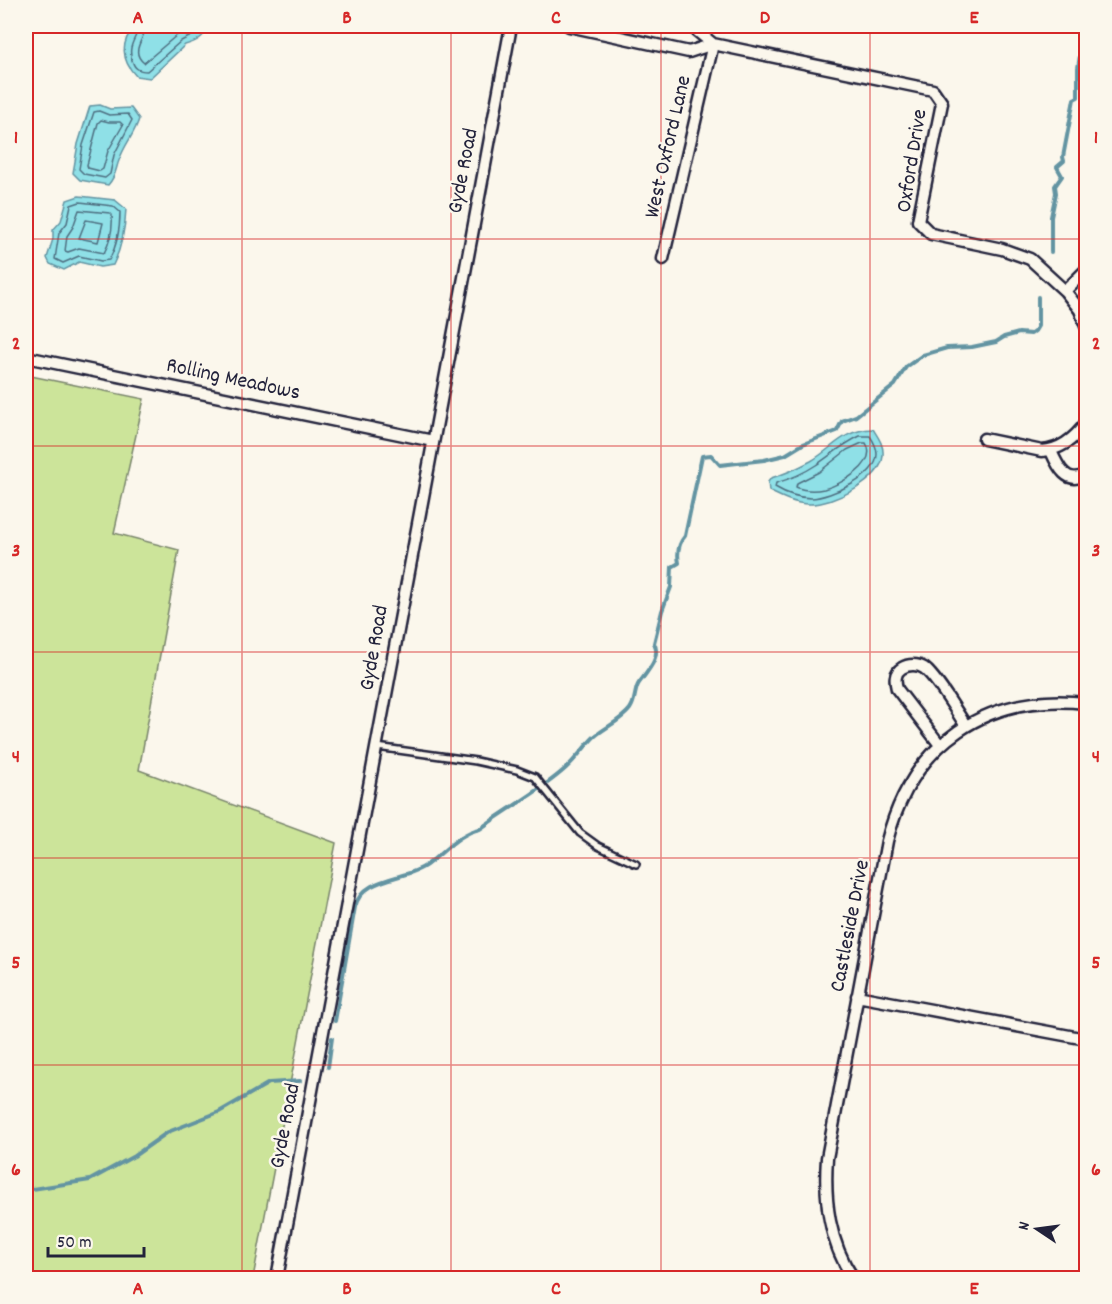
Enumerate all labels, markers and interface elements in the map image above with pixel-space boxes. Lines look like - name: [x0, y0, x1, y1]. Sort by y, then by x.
- text: A: [133, 5, 144, 33]
- text: B: [342, 5, 352, 33]
- text: C: [551, 5, 561, 33]
- text: D: [760, 5, 771, 33]
- text: E: [969, 5, 979, 33]
- street label: West Oxford Lane: [638, 73, 700, 221]
- street label: Oxford Drive: [890, 107, 936, 215]
- text: 1: [14, 125, 18, 153]
- text: 1: [1094, 125, 1098, 153]
- street label: Gyde Road: [441, 126, 487, 216]
- text: 2: [12, 331, 20, 359]
- text: 2: [1092, 331, 1100, 359]
- street label: Rolling Meadows: [163, 351, 303, 409]
- text: 3: [12, 538, 20, 566]
- text: 3: [1092, 538, 1100, 566]
- street label: Gyde Road: [352, 603, 398, 693]
- text: 4: [12, 744, 20, 772]
- text: 4: [1092, 744, 1100, 772]
- street label: Castleside Drive: [823, 857, 879, 995]
- text: 5: [11, 950, 21, 978]
- text: 5: [1091, 950, 1101, 978]
- street label: Gyde Road: [263, 1081, 309, 1171]
- text: 6: [11, 1157, 21, 1185]
- text: 6: [1091, 1157, 1101, 1185]
- north arrow: [1007, 1199, 1067, 1259]
- scale bar: [48, 1220, 144, 1258]
- text: N: [1013, 1220, 1037, 1233]
- text: 50 m: [57, 1231, 92, 1256]
- text: A: [133, 1276, 144, 1304]
- text: B: [342, 1276, 352, 1304]
- text: C: [551, 1276, 561, 1304]
- text: D: [760, 1276, 771, 1304]
- text: E: [969, 1276, 979, 1304]

